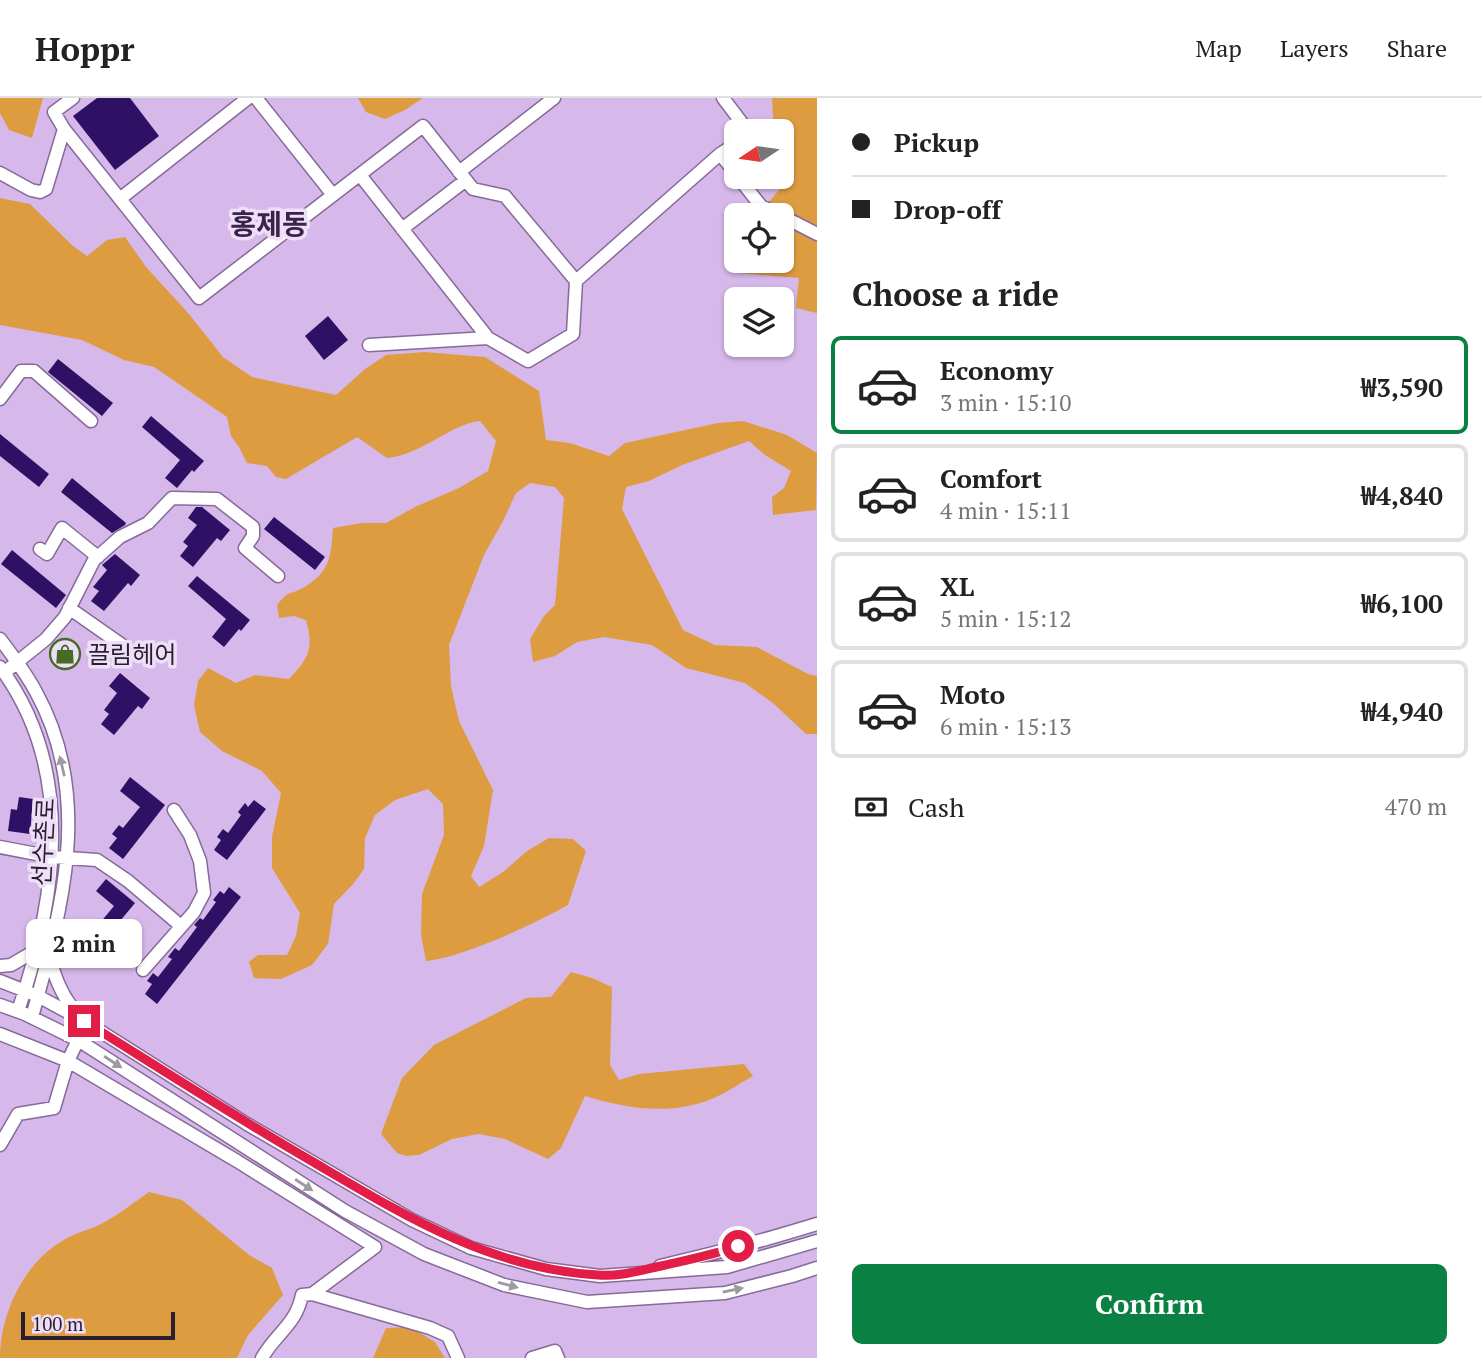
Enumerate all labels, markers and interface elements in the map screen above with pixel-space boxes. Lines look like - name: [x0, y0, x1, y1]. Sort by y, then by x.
- text: Hoppr: [35, 27, 134, 70]
- text: Map: [1195, 32, 1242, 64]
- text: Layers: [1280, 32, 1349, 64]
- text: Share: [1387, 32, 1447, 64]
- north arrow: [724, 119, 794, 189]
- map controls: [724, 119, 794, 357]
- text: Pickup: [894, 125, 979, 159]
- text: Drop-off: [894, 192, 1001, 226]
- button: locate: [724, 203, 794, 273]
- district label: 홍제동: [230, 205, 308, 242]
- text: Choose a ride: [852, 273, 1059, 315]
- button: layers: [724, 287, 794, 357]
- text: Economy: [940, 353, 1053, 387]
- icon: car: [856, 354, 919, 417]
- text: ₩3,590: [1361, 370, 1443, 404]
- text: 3 min · 15:10: [940, 387, 1072, 418]
- text: Comfort: [940, 461, 1042, 495]
- icon: car: [856, 462, 919, 525]
- text: ₩4,840: [1361, 478, 1443, 512]
- text: 4 min · 15:11: [940, 495, 1072, 526]
- text: XL: [940, 569, 974, 603]
- icon: car: [856, 570, 919, 633]
- text: ₩6,100: [1361, 586, 1443, 620]
- text: 5 min · 15:12: [940, 603, 1072, 634]
- shop icon: 끌림헤어: [48, 637, 82, 671]
- place label: 끌림헤어: [88, 638, 176, 670]
- text: Moto: [940, 677, 1005, 711]
- icon: car: [856, 678, 919, 741]
- text: ₩4,940: [1361, 694, 1443, 728]
- text: 6 min · 15:13: [940, 711, 1072, 742]
- one-way arrow: [56, 755, 67, 777]
- icon: cash: [852, 788, 890, 826]
- text: Cash: [908, 790, 964, 824]
- text: 470 m: [1385, 791, 1447, 822]
- street label: 선수촌로: [25, 797, 61, 887]
- callout: 2 min: [26, 920, 142, 968]
- text: 2 min: [53, 928, 115, 959]
- route end: [68, 1005, 100, 1037]
- one-way arrow: [103, 1056, 122, 1069]
- one-way arrow: [295, 1178, 314, 1191]
- route start: [722, 1230, 754, 1262]
- button: Confirm: [852, 1264, 1447, 1344]
- one-way arrow: [497, 1280, 519, 1291]
- one-way arrow: [722, 1285, 744, 1296]
- scale bar: [21, 1309, 175, 1341]
- text: 100 m: [32, 1311, 83, 1336]

